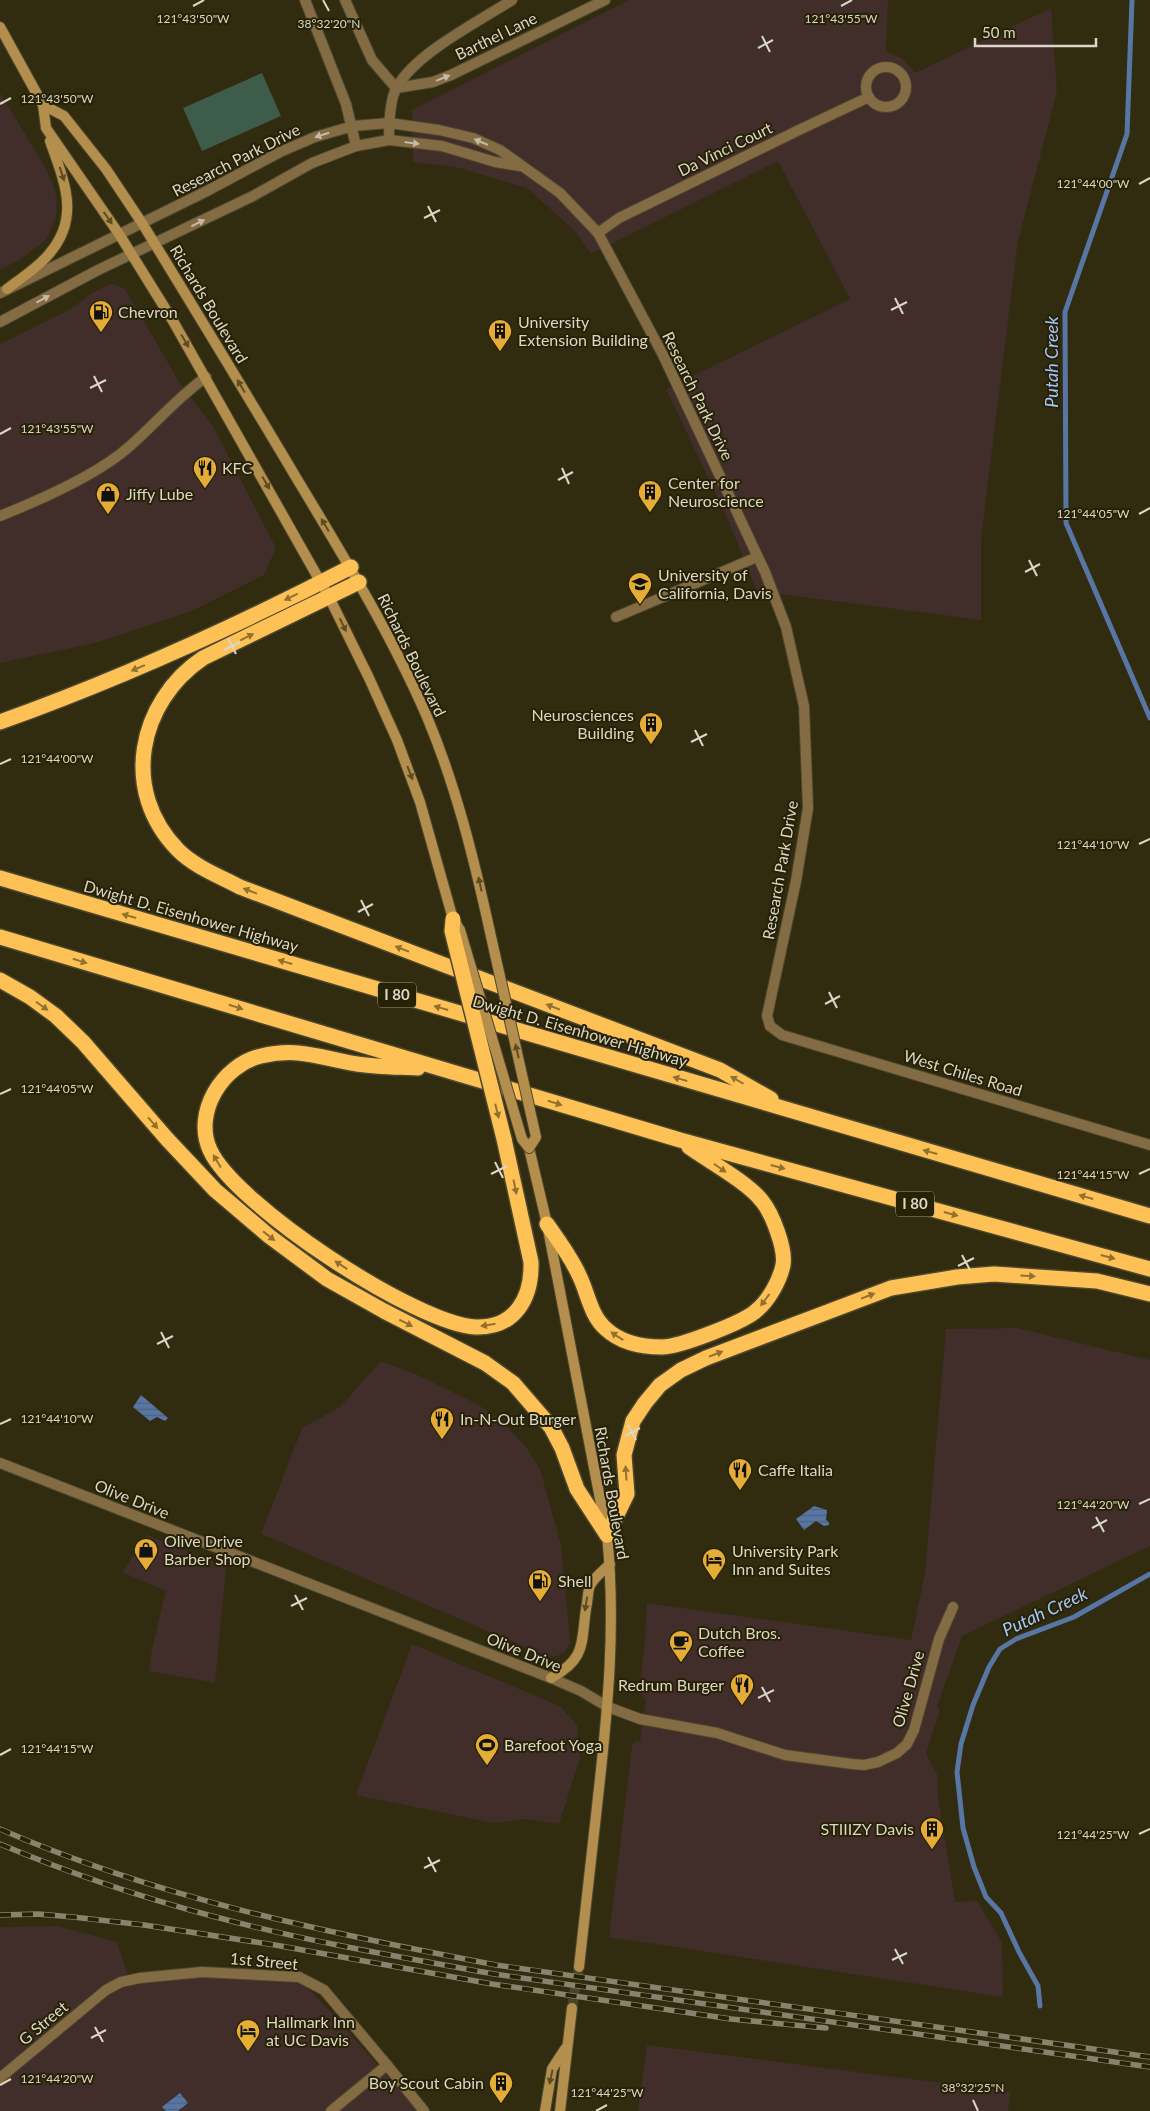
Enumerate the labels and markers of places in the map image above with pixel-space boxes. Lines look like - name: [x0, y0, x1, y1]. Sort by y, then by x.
- fuel station icon: Chevron: [88, 299, 114, 333]
- place label: Chevron: [118, 302, 178, 321]
- place label: University Extension Building: [518, 312, 648, 349]
- building icon: University Extension Building: [487, 318, 513, 352]
- restaurant icon: KFC: [192, 455, 218, 489]
- place label: KFC: [222, 458, 253, 477]
- place label: Center for Neuroscience: [668, 473, 764, 510]
- building icon: Center for Neuroscience: [637, 479, 663, 513]
- shop icon: Jiffy Lube: [95, 481, 121, 515]
- place label: Jiffy Lube: [126, 484, 193, 503]
- place label: University of California, Davis: [658, 565, 772, 602]
- school or university icon: University of California, Davis: [627, 571, 653, 605]
- place label: Neurosciences Building: [531, 705, 634, 742]
- building icon: Neurosciences Building: [638, 711, 664, 745]
- restaurant icon: In-N-Out Burger: [429, 1406, 455, 1440]
- place label: In-N-Out Burger: [460, 1409, 576, 1428]
- restaurant icon: Caffe Italia: [727, 1457, 753, 1491]
- place label: Caffe Italia: [758, 1460, 833, 1479]
- place label: Olive Drive Barber Shop: [164, 1531, 251, 1568]
- shop icon: Olive Drive Barber Shop: [133, 1537, 159, 1571]
- place label: University Park Inn and Suites: [732, 1541, 839, 1578]
- hotel icon: University Park Inn and Suites: [701, 1547, 727, 1581]
- fuel station icon: Shell: [527, 1568, 553, 1602]
- place label: Shell: [558, 1571, 591, 1590]
- place label: Dutch Bros. Coffee: [698, 1623, 781, 1660]
- cafe icon: Dutch Bros. Coffee: [668, 1629, 694, 1663]
- restaurant icon: Redrum Burger: [729, 1672, 755, 1706]
- place label: Redrum Burger: [618, 1675, 724, 1694]
- sports icon: Barefoot Yoga: [474, 1732, 500, 1766]
- place label: Barefoot Yoga: [504, 1735, 602, 1754]
- building icon: STIIIZY Davis: [919, 1816, 945, 1850]
- place label: STIIIZY Davis: [821, 1819, 914, 1838]
- place label: Hallmark Inn at UC Davis: [266, 2012, 355, 2049]
- hotel icon: Hallmark Inn at UC Davis: [235, 2018, 261, 2052]
- building icon: Boy Scout Cabin: [488, 2070, 514, 2104]
- place label: Boy Scout Cabin: [369, 2073, 484, 2092]

